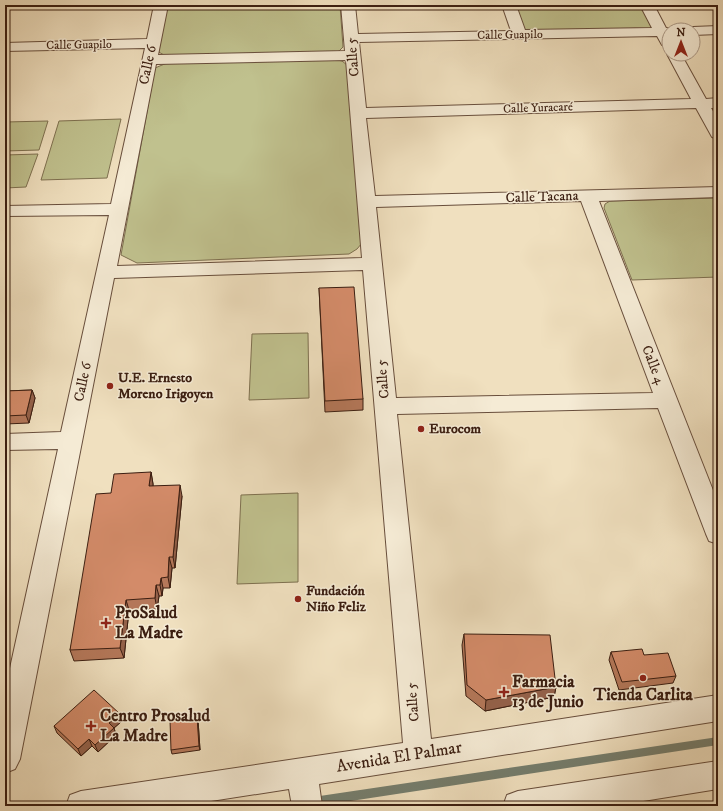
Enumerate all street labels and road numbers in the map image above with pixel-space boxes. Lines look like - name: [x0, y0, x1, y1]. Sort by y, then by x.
- street label: Calle Guapilo: [477, 27, 543, 43]
- street label: Calle Guapilo: [46, 37, 112, 53]
- street label: Calle 5: [342, 37, 364, 77]
- street label: Calle 6: [135, 43, 161, 86]
- street label: Calle Yuracaré: [503, 99, 573, 117]
- street label: Calle Tacana: [505, 187, 579, 207]
- street label: Calle 4: [637, 343, 669, 388]
- street label: Calle 5: [372, 359, 394, 399]
- street label: Calle 6: [70, 360, 96, 403]
- street label: Calle 5: [402, 682, 424, 722]
- street label: Avenida El Palmar: [335, 736, 464, 778]

